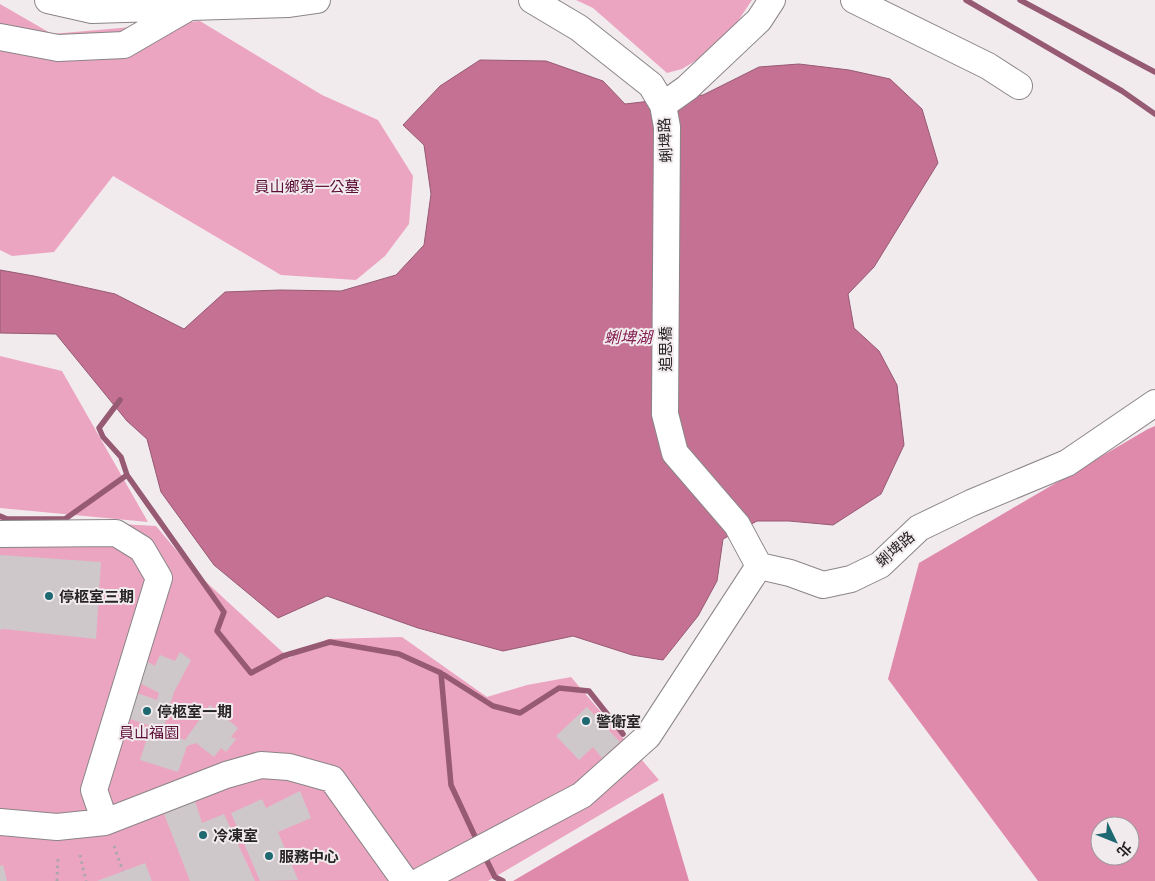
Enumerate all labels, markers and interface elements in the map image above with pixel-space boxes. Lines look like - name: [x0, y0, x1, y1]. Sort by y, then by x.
- street label: 蜊埤路: [655, 117, 675, 163]
- park label: 員山鄉第一公墓: [254, 178, 360, 195]
- street label: 追思橋: [657, 326, 674, 372]
- water label: 蜊埤湖: [604, 328, 655, 346]
- street label: 蜊埤路: [872, 528, 918, 570]
- place label: 停柩室三期: [59, 588, 134, 605]
- marker: 停柩室三期: [43, 590, 55, 602]
- place label: 停柩室一期: [157, 703, 232, 720]
- marker: 停柩室一期: [141, 705, 153, 717]
- place label: 警衛室: [596, 713, 641, 730]
- marker: 警衛室: [580, 715, 592, 727]
- park label: 員山福園: [119, 724, 179, 741]
- north arrow: [1090, 816, 1140, 866]
- place label: 冷凍室: [213, 827, 258, 844]
- marker: 冷凍室: [197, 829, 209, 841]
- text: 北: [1114, 839, 1135, 860]
- place label: 服務中心: [279, 848, 339, 865]
- marker: 服務中心: [263, 850, 275, 862]

